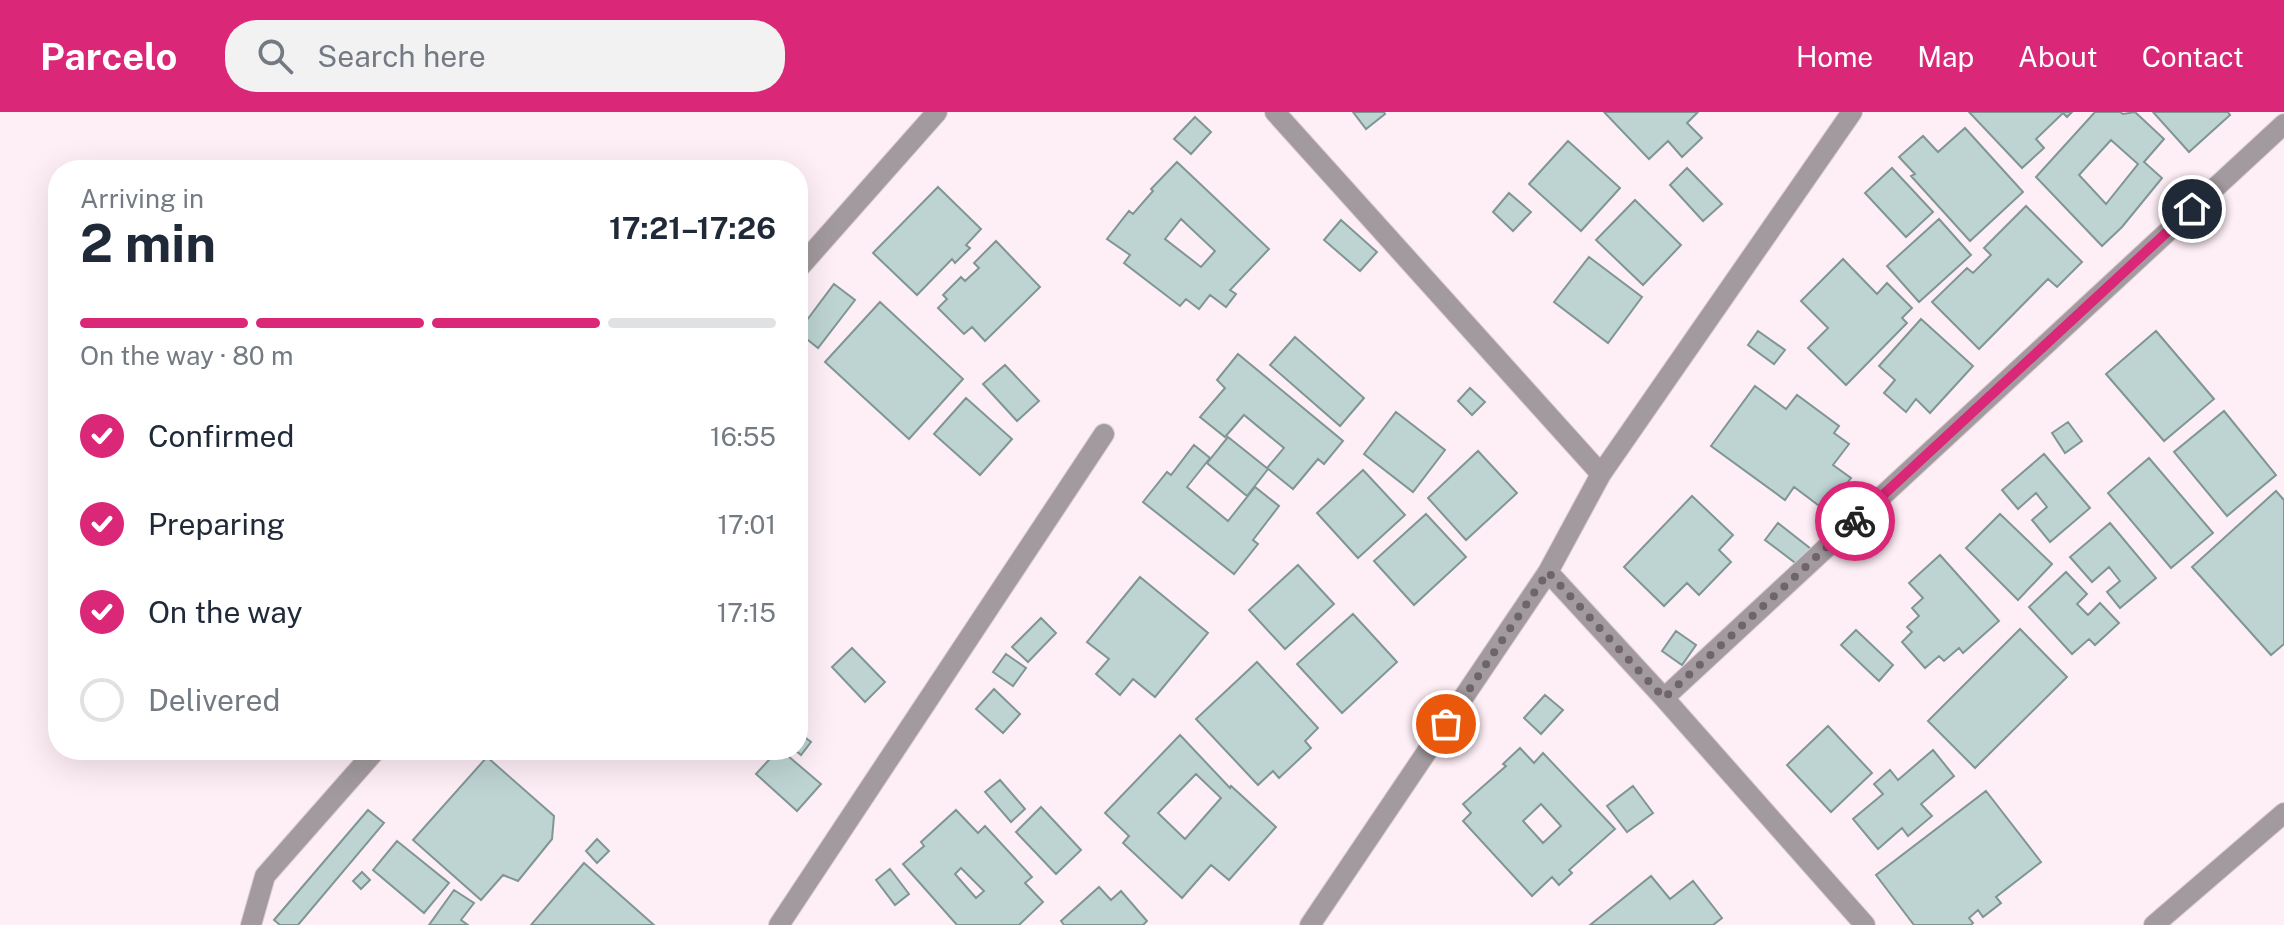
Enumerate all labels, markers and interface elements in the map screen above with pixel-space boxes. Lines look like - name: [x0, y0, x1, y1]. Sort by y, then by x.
- search box: [225, 20, 785, 92]
- text: Parcelo: [40, 34, 177, 79]
- icon: search: [253, 34, 297, 78]
- text: Search here: [317, 38, 486, 74]
- text: Home: [1796, 40, 1873, 73]
- text: Map: [1917, 40, 1974, 73]
- text: About: [2018, 40, 2098, 73]
- text: Contact: [2142, 40, 2244, 73]
- pin: [2158, 175, 2226, 243]
- text: Arriving in: [80, 183, 204, 214]
- icon: home: [2170, 187, 2214, 231]
- text: 17:21–17:26: [609, 210, 776, 246]
- text: 2 min: [80, 213, 216, 274]
- text: On the way · 80 m: [80, 340, 294, 371]
- icon: check: [80, 414, 124, 458]
- text: Confirmed: [148, 418, 294, 454]
- text: 16:55: [710, 421, 776, 452]
- courier: [1815, 481, 1895, 561]
- icon: bike: [1833, 499, 1877, 543]
- icon: check: [80, 502, 124, 546]
- text: Preparing: [148, 506, 285, 542]
- text: 17:01: [717, 509, 776, 540]
- icon: check: [80, 590, 124, 634]
- text: On the way: [148, 594, 302, 630]
- text: 17:15: [717, 597, 776, 628]
- text: Delivered: [148, 682, 280, 718]
- pin: [1412, 690, 1480, 758]
- icon: bag: [1424, 702, 1468, 746]

